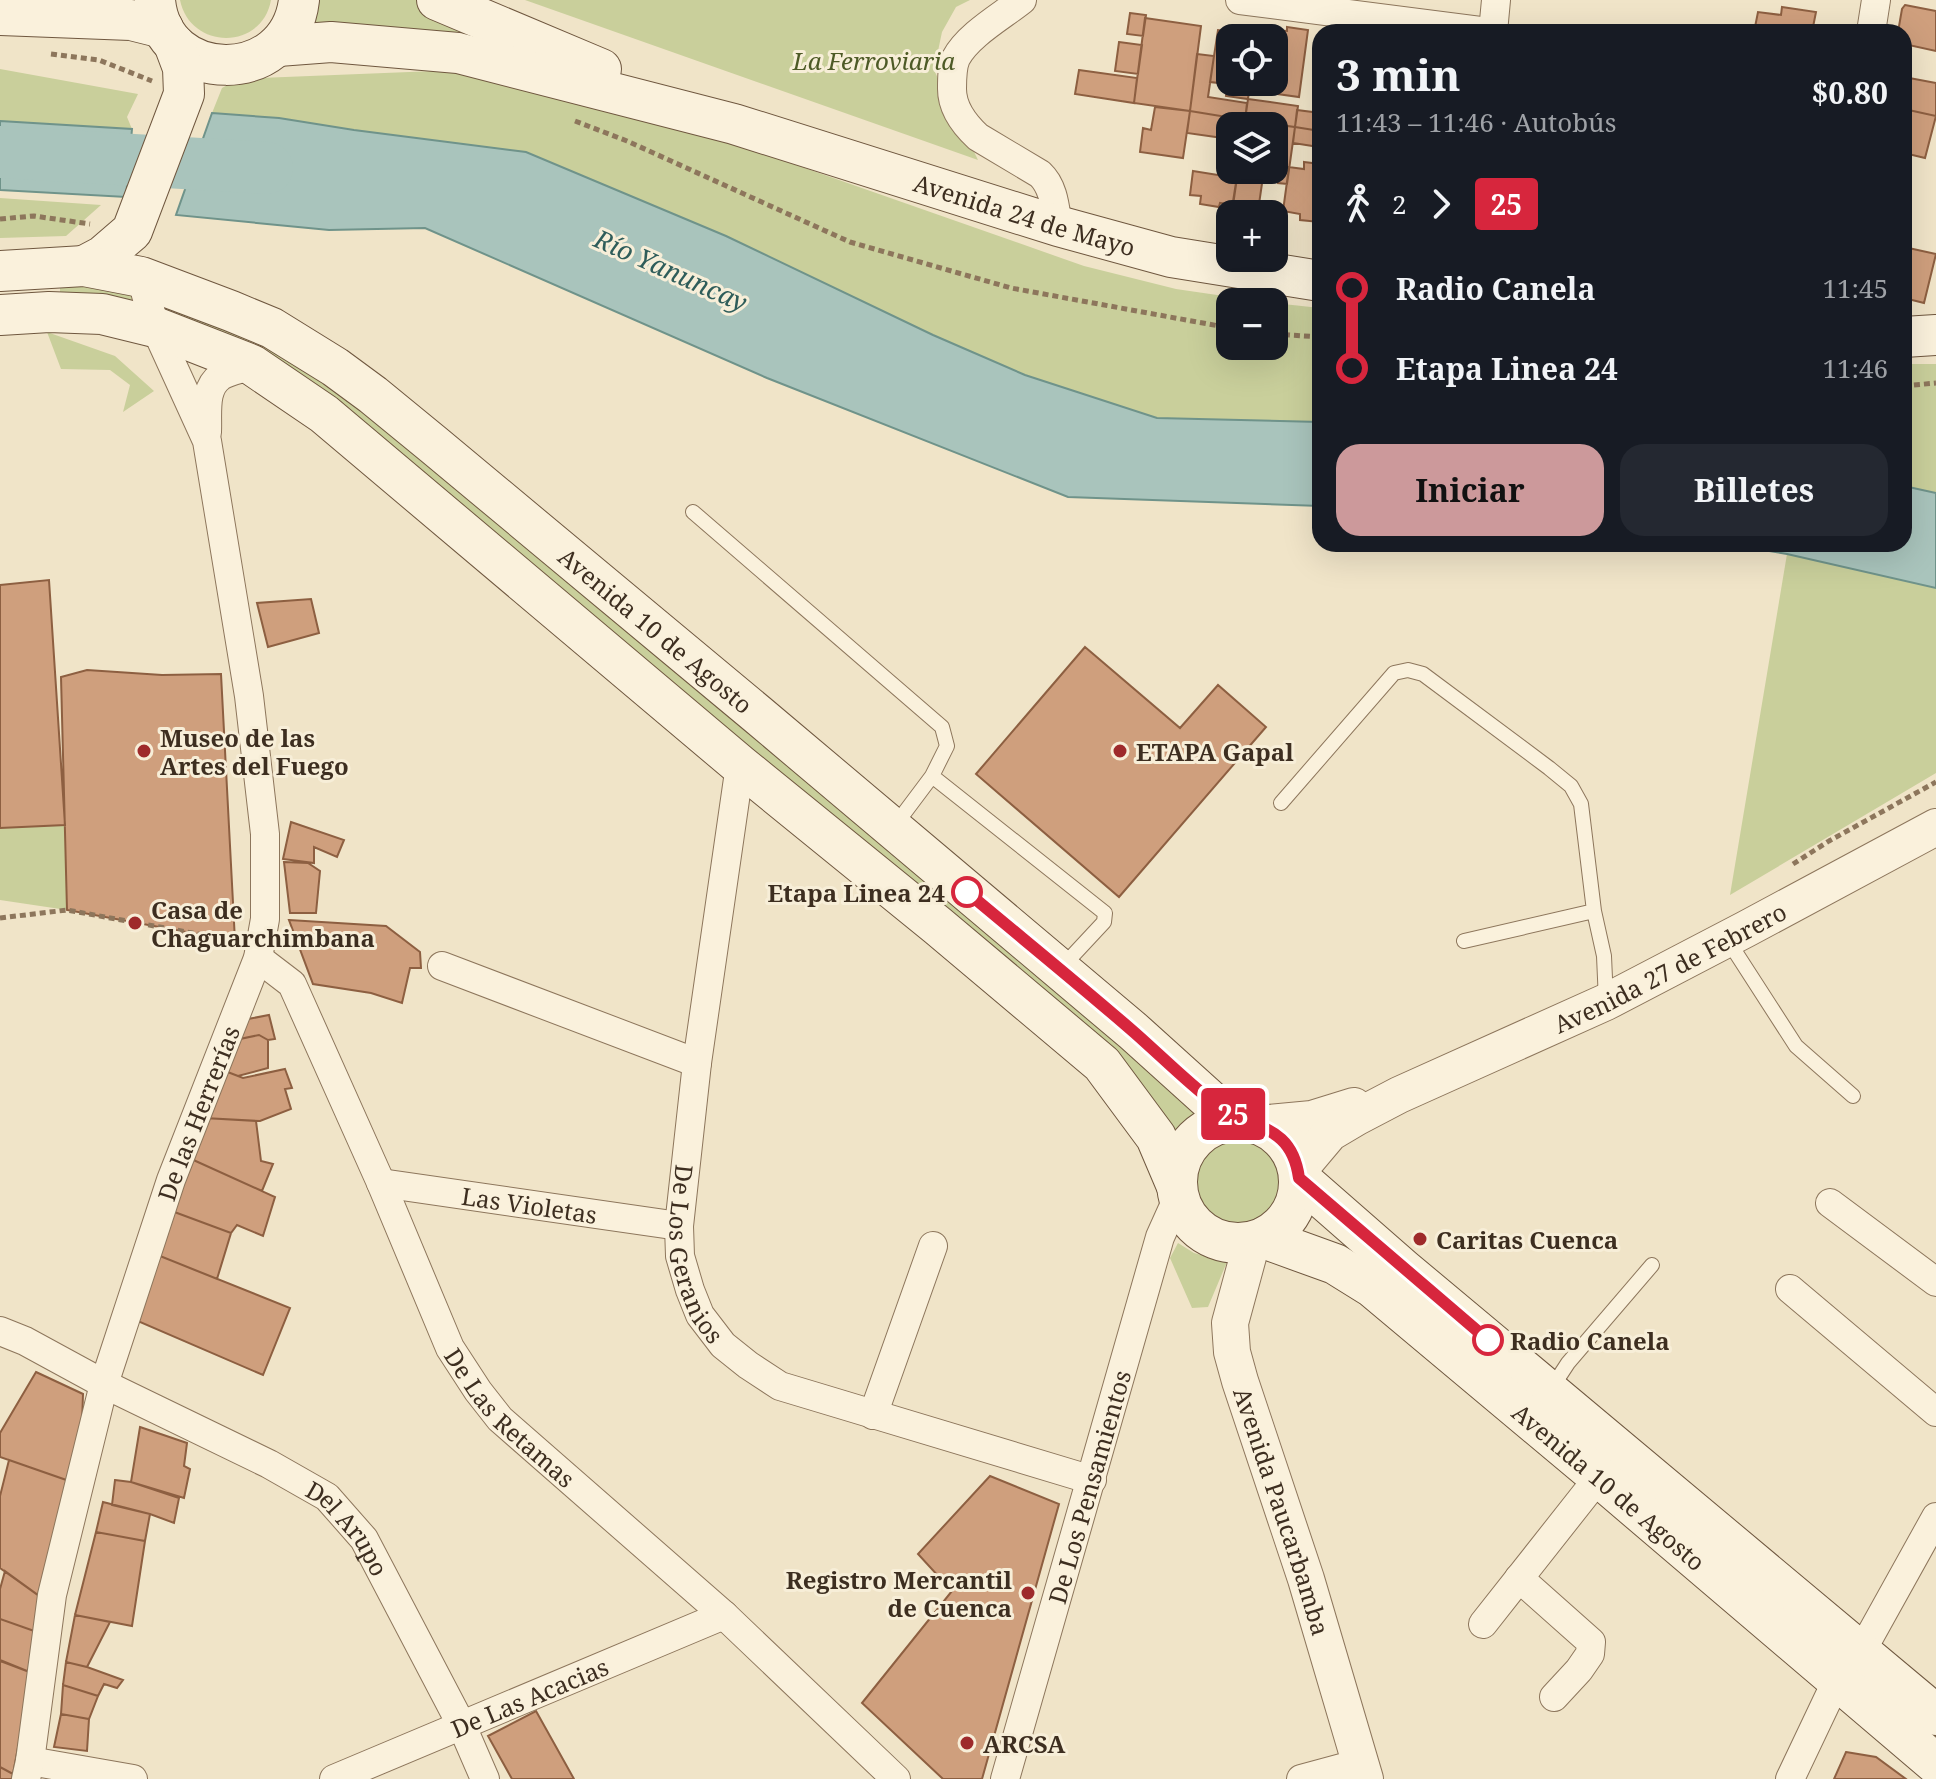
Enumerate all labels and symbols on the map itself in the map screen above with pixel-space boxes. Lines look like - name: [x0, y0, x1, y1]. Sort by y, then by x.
- park label: La Ferroviaria: [792, 44, 955, 77]
- street label: Avenida 24 de Mayo: [910, 165, 1139, 263]
- water label: Río Yanuncay: [588, 220, 753, 320]
- street label: Avenida 10 de Agosto: [552, 539, 760, 720]
- place label: Museo de las Artes del Fuego: [160, 721, 349, 782]
- place label: ETAPA Gapal: [1136, 735, 1294, 768]
- marker: Museo de las Artes del Fuego: [135, 742, 153, 760]
- marker: ETAPA Gapal: [1111, 742, 1129, 760]
- place label: Etapa Linea 24: [767, 876, 945, 909]
- marker: Etapa Linea 24: [952, 877, 982, 907]
- place label: Casa de Chaguarchimbana: [151, 893, 375, 954]
- street label: Avenida 27 de Febrero: [1548, 894, 1792, 1040]
- marker: Casa de Chaguarchimbana: [126, 914, 144, 932]
- street label: De las Herrerías: [149, 1021, 246, 1205]
- line badge: 25: [1197, 1088, 1269, 1140]
- street label: De Los Geranios: [662, 1163, 732, 1350]
- street label: Las Violetas: [460, 1178, 599, 1230]
- place label: Caritas Cuenca: [1436, 1223, 1618, 1256]
- marker: Caritas Cuenca: [1411, 1230, 1429, 1248]
- place label: Radio Canela: [1510, 1324, 1670, 1357]
- marker: Radio Canela: [1473, 1325, 1503, 1355]
- street label: De Las Retamas: [438, 1341, 583, 1494]
- street label: De Los Pensamientos: [1040, 1366, 1138, 1607]
- street label: Avenida Paucarbamba: [1227, 1383, 1338, 1639]
- street label: Avenida 10 de Agosto: [1506, 1395, 1713, 1577]
- street label: Del Arupo: [301, 1472, 397, 1581]
- place label: Registro Mercantil de Cuenca: [786, 1563, 1013, 1624]
- marker: Registro Mercantil de Cuenca: [1019, 1584, 1037, 1602]
- street label: De Las Acacias: [446, 1649, 613, 1745]
- place label: ARCSA: [983, 1727, 1066, 1760]
- marker: ARCSA: [958, 1734, 976, 1752]

